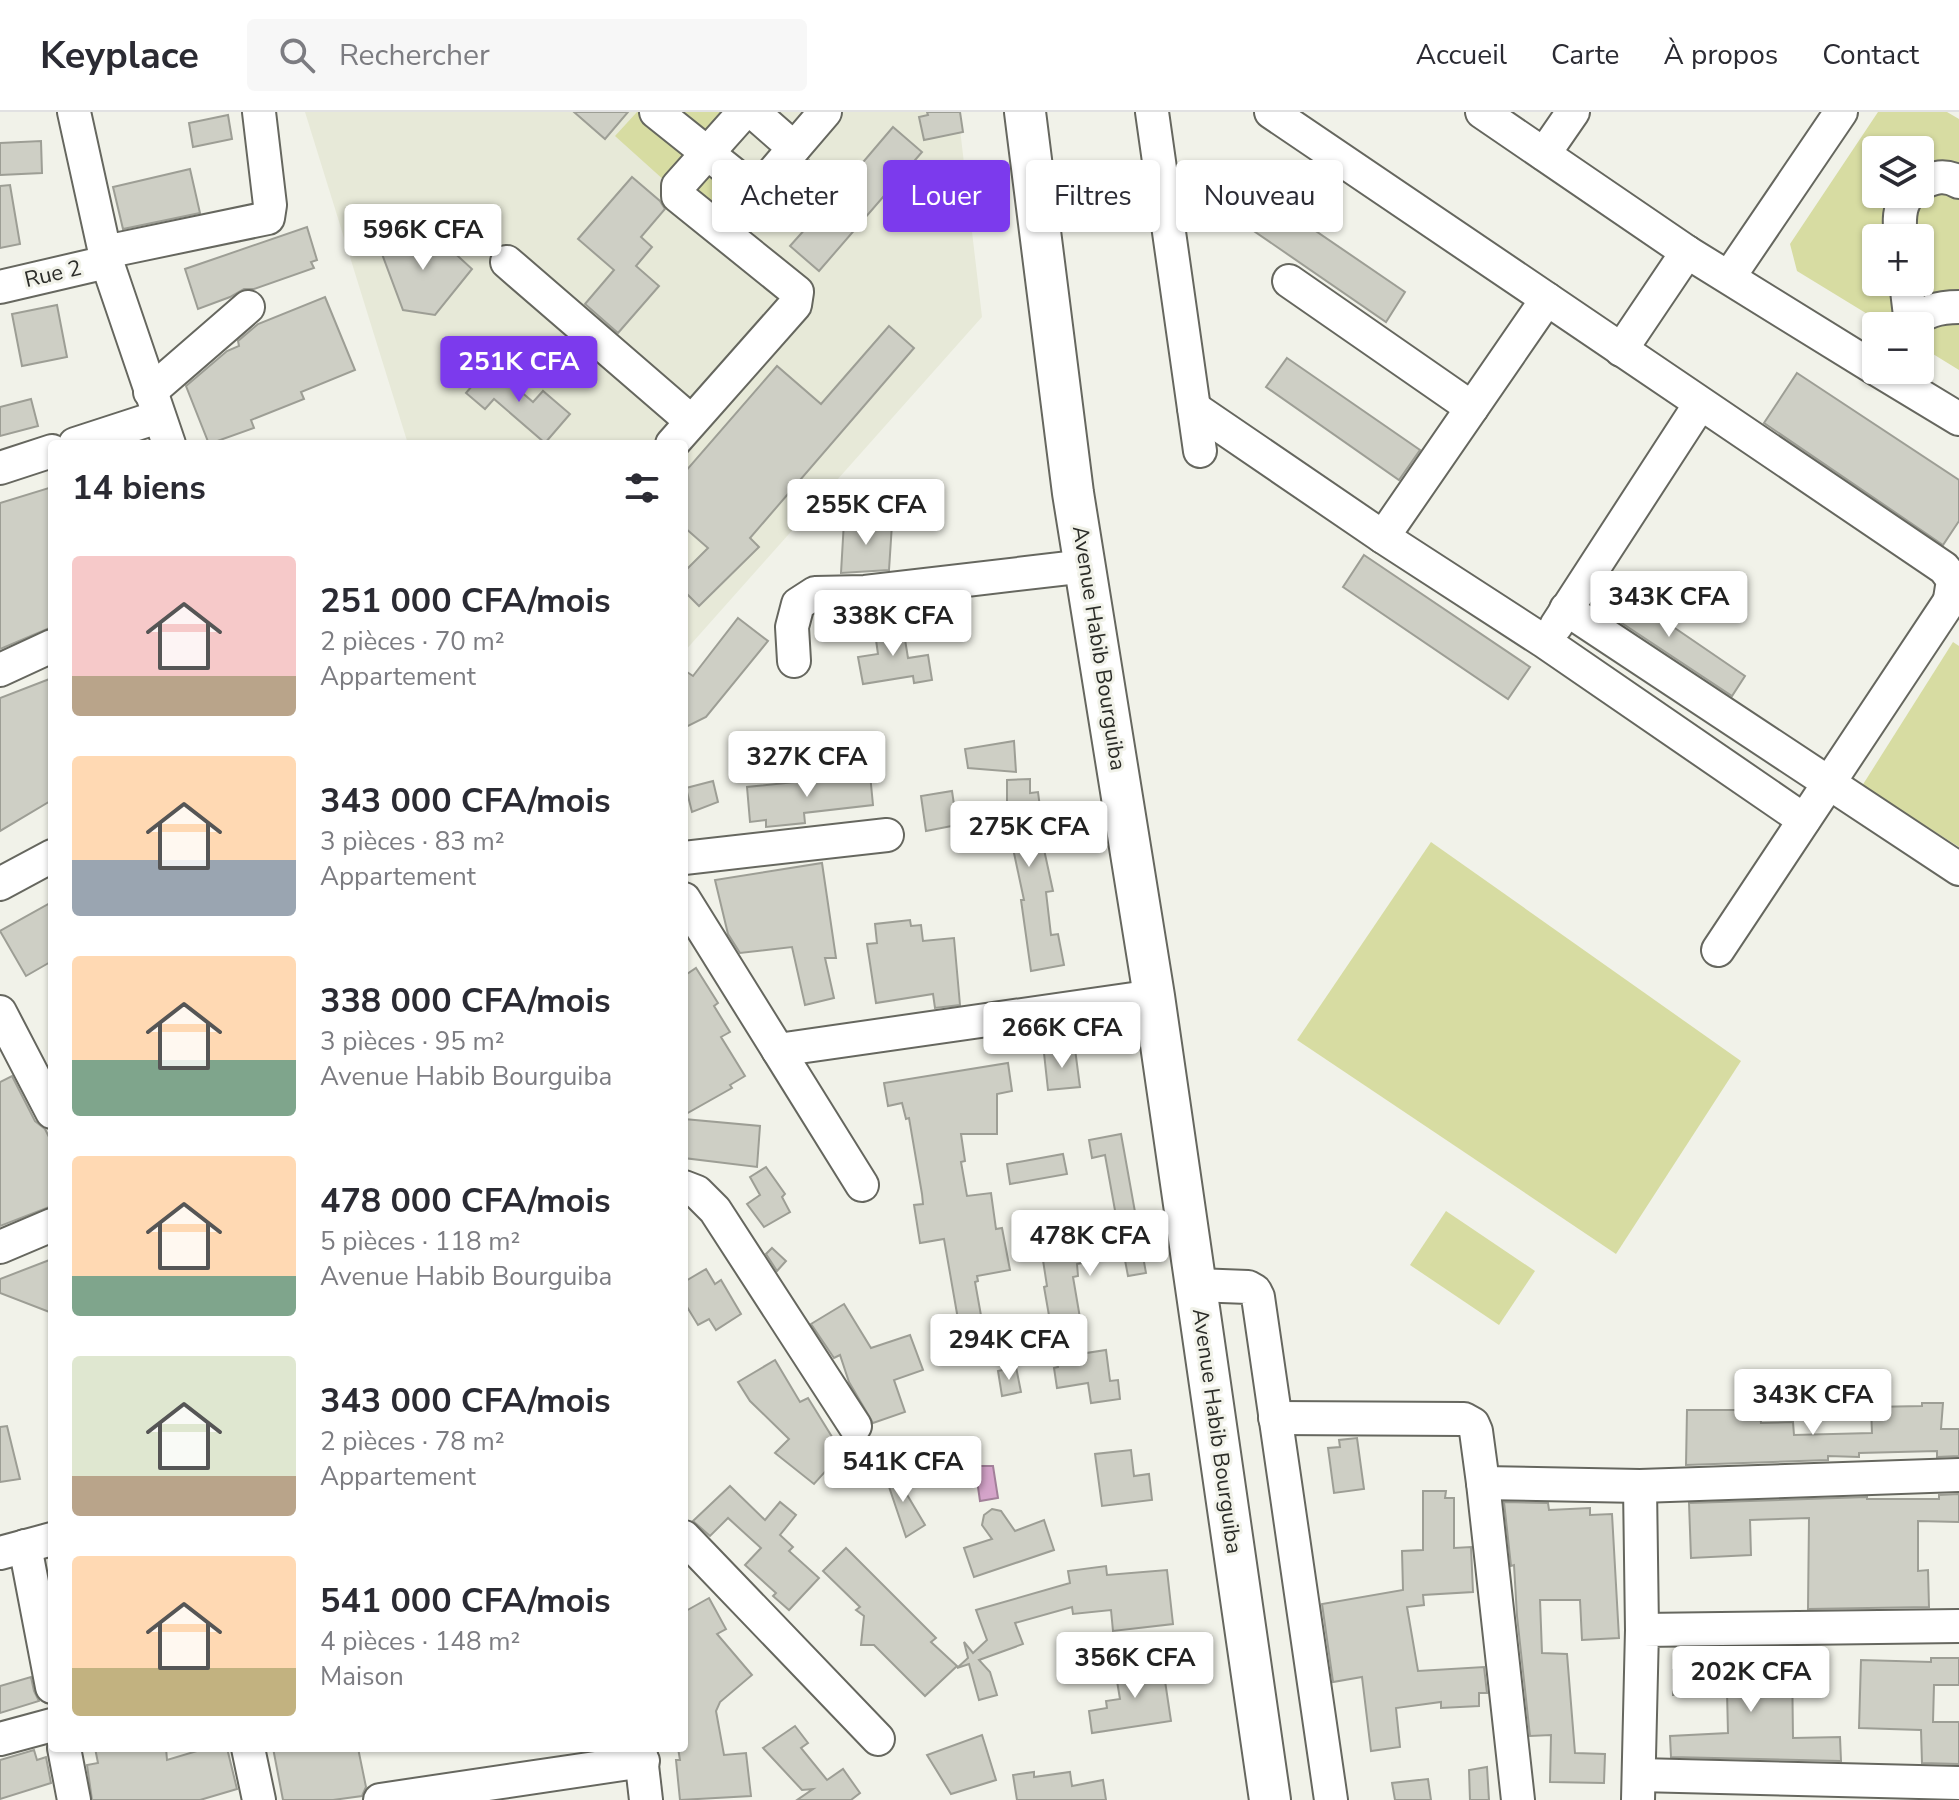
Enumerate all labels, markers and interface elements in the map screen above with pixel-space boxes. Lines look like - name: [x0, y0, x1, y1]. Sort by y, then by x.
- search box: [247, 19, 807, 91]
- text: Keyplace: [40, 30, 199, 81]
- icon: search: [275, 33, 319, 77]
- text: Rechercher: [339, 35, 490, 76]
- text: Accueil: [1416, 36, 1507, 74]
- text: Carte: [1551, 36, 1620, 74]
- text: À propos: [1664, 36, 1778, 74]
- text: Contact: [1822, 36, 1919, 74]
- map controls: [1862, 136, 1934, 384]
- button: layers: [1862, 136, 1934, 208]
- chip: Acheter: [712, 160, 867, 232]
- chip: Louer: [883, 160, 1010, 232]
- chip: Filtres: [1026, 160, 1160, 232]
- chip: Nouveau: [1176, 160, 1343, 232]
- pin: 596K CFA: [340, 204, 506, 272]
- text: 596K CFA: [362, 212, 484, 247]
- button: +: [1862, 224, 1934, 296]
- street label: Rue 2: [22, 253, 84, 295]
- button: −: [1862, 312, 1934, 384]
- pin: 251K CFA: [436, 336, 602, 404]
- text: 251K CFA: [458, 344, 580, 379]
- text: 14 biens: [72, 465, 206, 511]
- icon: filters: [620, 466, 664, 510]
- pin: 255K CFA: [783, 479, 949, 547]
- text: 255K CFA: [805, 487, 927, 522]
- street label: Avenue Habib Bourguiba: [1065, 524, 1133, 772]
- pin: 343K CFA: [1586, 571, 1752, 639]
- text: 251 000 CFA/mois: [320, 578, 611, 624]
- text: 343K CFA: [1608, 579, 1730, 614]
- icon: home: [136, 588, 232, 684]
- pin: 338K CFA: [810, 590, 976, 658]
- text: 338K CFA: [832, 598, 954, 633]
- text: 2 pièces · 70 m²: [320, 624, 505, 659]
- text: Appartement: [320, 659, 476, 694]
- pin: 327K CFA: [724, 731, 890, 799]
- text: 327K CFA: [746, 739, 868, 774]
- text: 343 000 CFA/mois: [320, 778, 611, 824]
- icon: home: [136, 788, 232, 884]
- pin: 275K CFA: [946, 801, 1112, 869]
- text: 275K CFA: [968, 809, 1090, 844]
- text: 3 pièces · 83 m²: [320, 824, 505, 859]
- text: Appartement: [320, 859, 476, 894]
- text: 338 000 CFA/mois: [320, 978, 611, 1024]
- icon: home: [136, 988, 232, 1084]
- pin: 266K CFA: [979, 1002, 1145, 1070]
- text: 266K CFA: [1001, 1010, 1123, 1045]
- text: 3 pièces · 95 m²: [320, 1024, 505, 1059]
- text: Avenue Habib Bourguiba: [320, 1059, 612, 1094]
- text: 478 000 CFA/mois: [320, 1178, 611, 1224]
- icon: home: [136, 1188, 232, 1284]
- pin: 478K CFA: [1007, 1210, 1173, 1278]
- text: 478K CFA: [1029, 1218, 1151, 1253]
- text: 5 pièces · 118 m²: [320, 1224, 520, 1259]
- text: Avenue Habib Bourguiba: [320, 1259, 612, 1294]
- street label: Avenue Habib Bourguiba: [1185, 1306, 1249, 1556]
- pin: 294K CFA: [926, 1314, 1092, 1382]
- text: 294K CFA: [948, 1322, 1070, 1357]
- pin: 343K CFA: [1730, 1369, 1896, 1437]
- text: 343K CFA: [1752, 1377, 1874, 1412]
- text: 343 000 CFA/mois: [320, 1378, 611, 1424]
- icon: home: [136, 1388, 232, 1484]
- text: 2 pièces · 78 m²: [320, 1424, 505, 1459]
- pin: 541K CFA: [820, 1436, 986, 1504]
- text: 541K CFA: [842, 1444, 964, 1479]
- text: Appartement: [320, 1459, 476, 1494]
- text: 541 000 CFA/mois: [320, 1578, 611, 1624]
- icon: home: [136, 1588, 232, 1684]
- text: 4 pièces · 148 m²: [320, 1624, 520, 1659]
- pin: 356K CFA: [1052, 1632, 1218, 1700]
- text: 356K CFA: [1074, 1640, 1196, 1675]
- pin: 202K CFA: [1668, 1646, 1834, 1714]
- text: 202K CFA: [1690, 1654, 1812, 1689]
- text: Maison: [320, 1659, 404, 1694]

